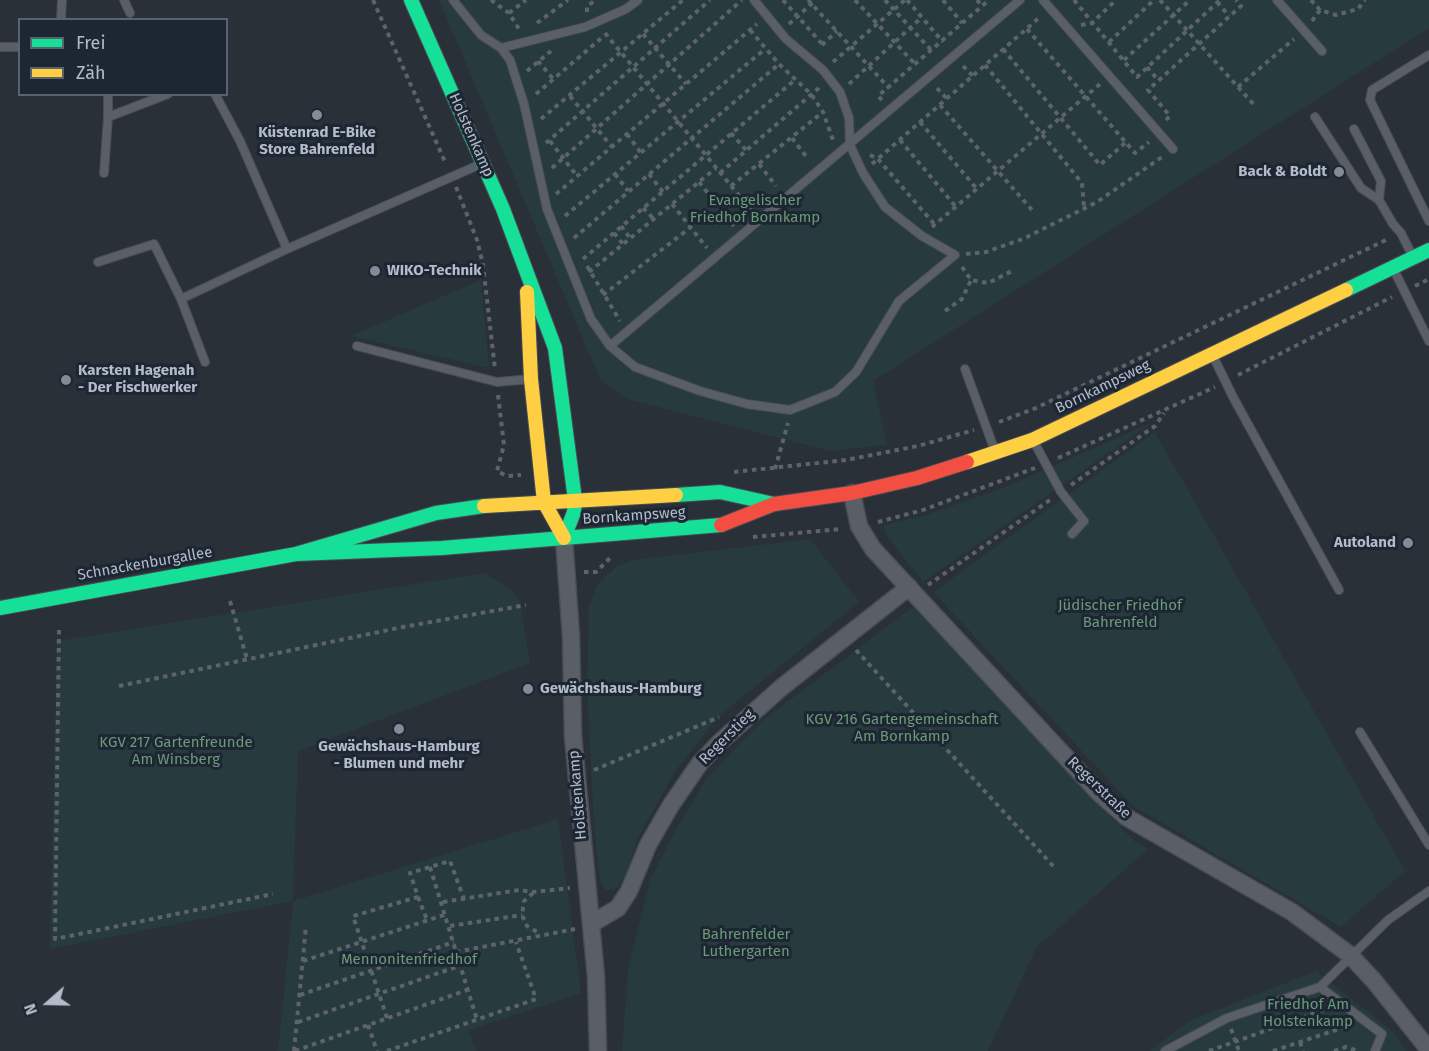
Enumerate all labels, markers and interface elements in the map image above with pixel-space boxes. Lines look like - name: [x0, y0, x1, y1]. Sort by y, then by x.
- legend: [18, 18, 228, 96]
- text: Frei: [76, 32, 106, 54]
- text: Zäh: [76, 62, 105, 84]
- street label: Holstenkamp: [444, 90, 498, 180]
- marker: Küstenrad E-Bike Store Bahrenfeld: [310, 108, 324, 122]
- place label: Küstenrad E-Bike Store Bahrenfeld: [258, 124, 376, 159]
- place label: Back & Boldt: [1238, 163, 1327, 181]
- marker: Back & Boldt: [1332, 165, 1346, 179]
- park label: Evangelischer Friedhof Bornkamp: [690, 192, 820, 227]
- place label: WIKO-Technik: [387, 262, 482, 280]
- marker: WIKO-Technik: [368, 264, 382, 278]
- street label: Bornkampsweg: [1053, 356, 1153, 418]
- place label: Karsten Hagenah - Der Fischwerker: [78, 362, 197, 397]
- marker: Karsten Hagenah - Der Fischwerker: [59, 373, 73, 387]
- street label: Bornkampsweg: [582, 503, 686, 529]
- place label: Autoland: [1334, 534, 1396, 552]
- marker: Autoland: [1401, 536, 1415, 550]
- street label: Schnackenburgallee: [76, 543, 214, 585]
- park label: Jüdischer Friedhof Bahrenfeld: [1058, 597, 1182, 632]
- place label: Gewächshaus-Hamburg: [540, 680, 701, 698]
- marker: Gewächshaus-Hamburg: [521, 682, 535, 696]
- street label: Regerstieg: [696, 706, 758, 768]
- park label: KGV 216 Gartengemeinschaft Am Bornkamp: [806, 711, 998, 746]
- marker: Gewächshaus-Hamburg - Blumen und mehr: [392, 722, 406, 736]
- park label: KGV 217 Gartenfreunde Am Winsberg: [99, 734, 253, 769]
- place label: Gewächshaus-Hamburg - Blumen und mehr: [318, 738, 480, 773]
- street label: Holstenkamp: [565, 749, 591, 841]
- street label: Regerstraße: [1064, 753, 1134, 823]
- park label: Bahrenfelder Luthergarten: [702, 926, 790, 961]
- park label: Mennonitenfriedhof: [341, 951, 477, 969]
- north arrow: [18, 973, 78, 1033]
- park label: Friedhof Am Holstenkamp: [1263, 996, 1353, 1031]
- text: N: [20, 1001, 41, 1018]

